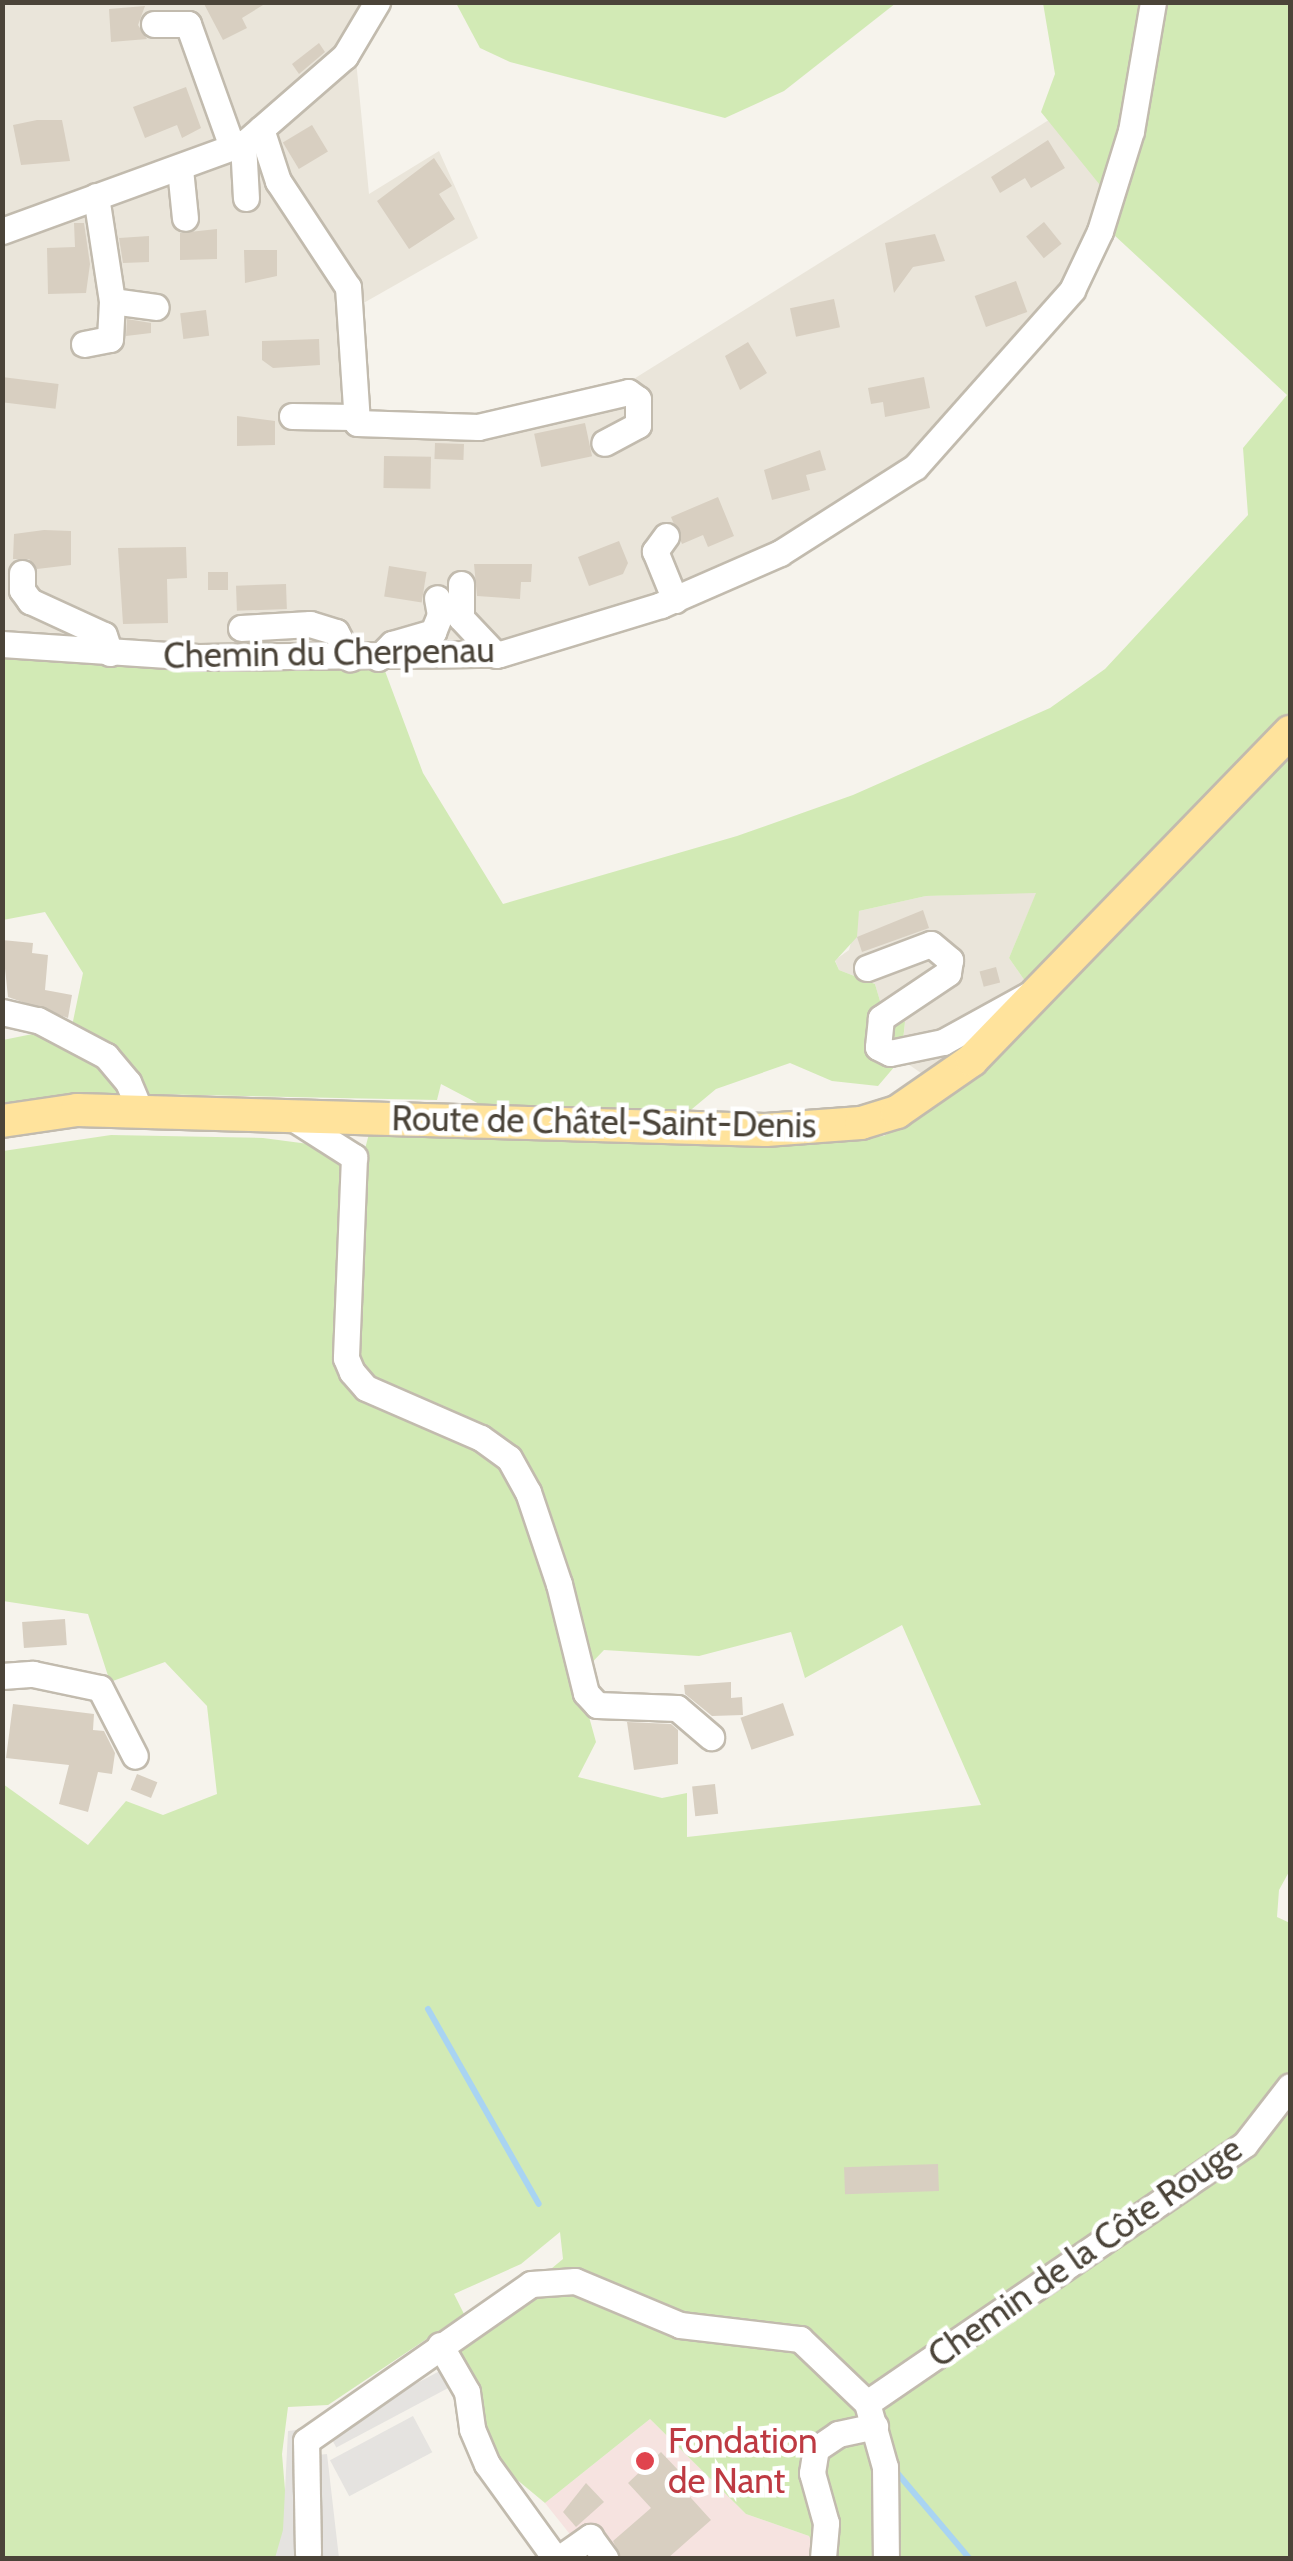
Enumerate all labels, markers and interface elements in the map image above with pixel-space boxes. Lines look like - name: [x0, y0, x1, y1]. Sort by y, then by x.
- street label: Chemin du Cherpenau: [163, 629, 495, 677]
- street label: Route de Châtel-Saint-Denis: [391, 1097, 817, 1147]
- street label: Chemin de la Côte Rouge: [920, 2128, 1250, 2376]
- place label: Fondation de Nant: [668, 2420, 817, 2502]
- marker: Fondation de Nant: [632, 2448, 658, 2474]

